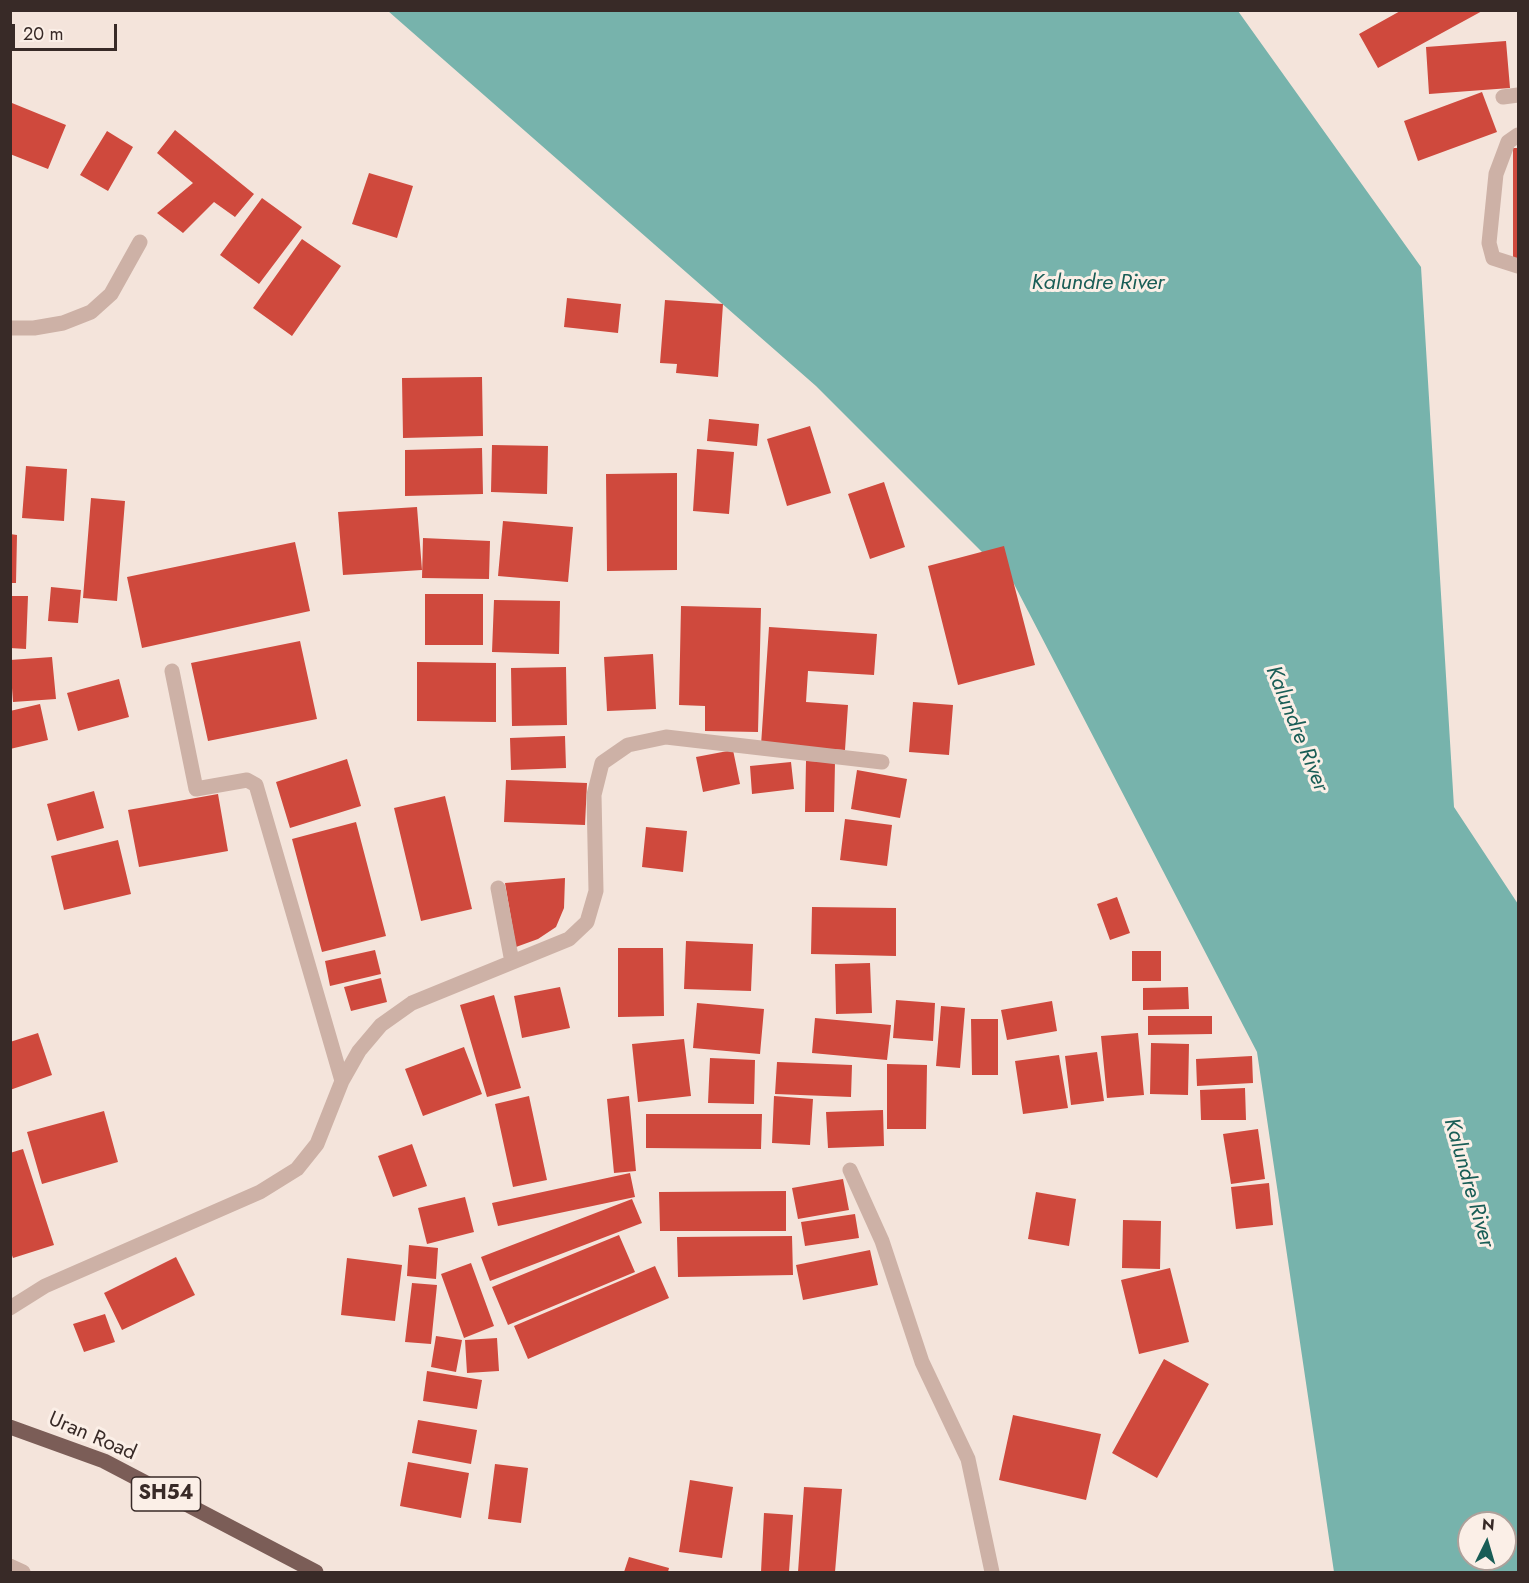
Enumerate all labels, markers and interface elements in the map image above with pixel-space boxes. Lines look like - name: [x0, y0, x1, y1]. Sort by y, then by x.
- scale bar: [15, 12, 120, 50]
- text: 20 m: [23, 21, 63, 47]
- water label: Kalundre River: [1031, 271, 1165, 297]
- water label: Kalundre River: [1259, 662, 1333, 796]
- water label: Kalundre River: [1437, 1115, 1499, 1251]
- street label: Uran Road: [44, 1407, 140, 1467]
- road number: SH54: [132, 1477, 201, 1511]
- north arrow: [1457, 1511, 1517, 1571]
- text: N: [1481, 1513, 1496, 1537]

